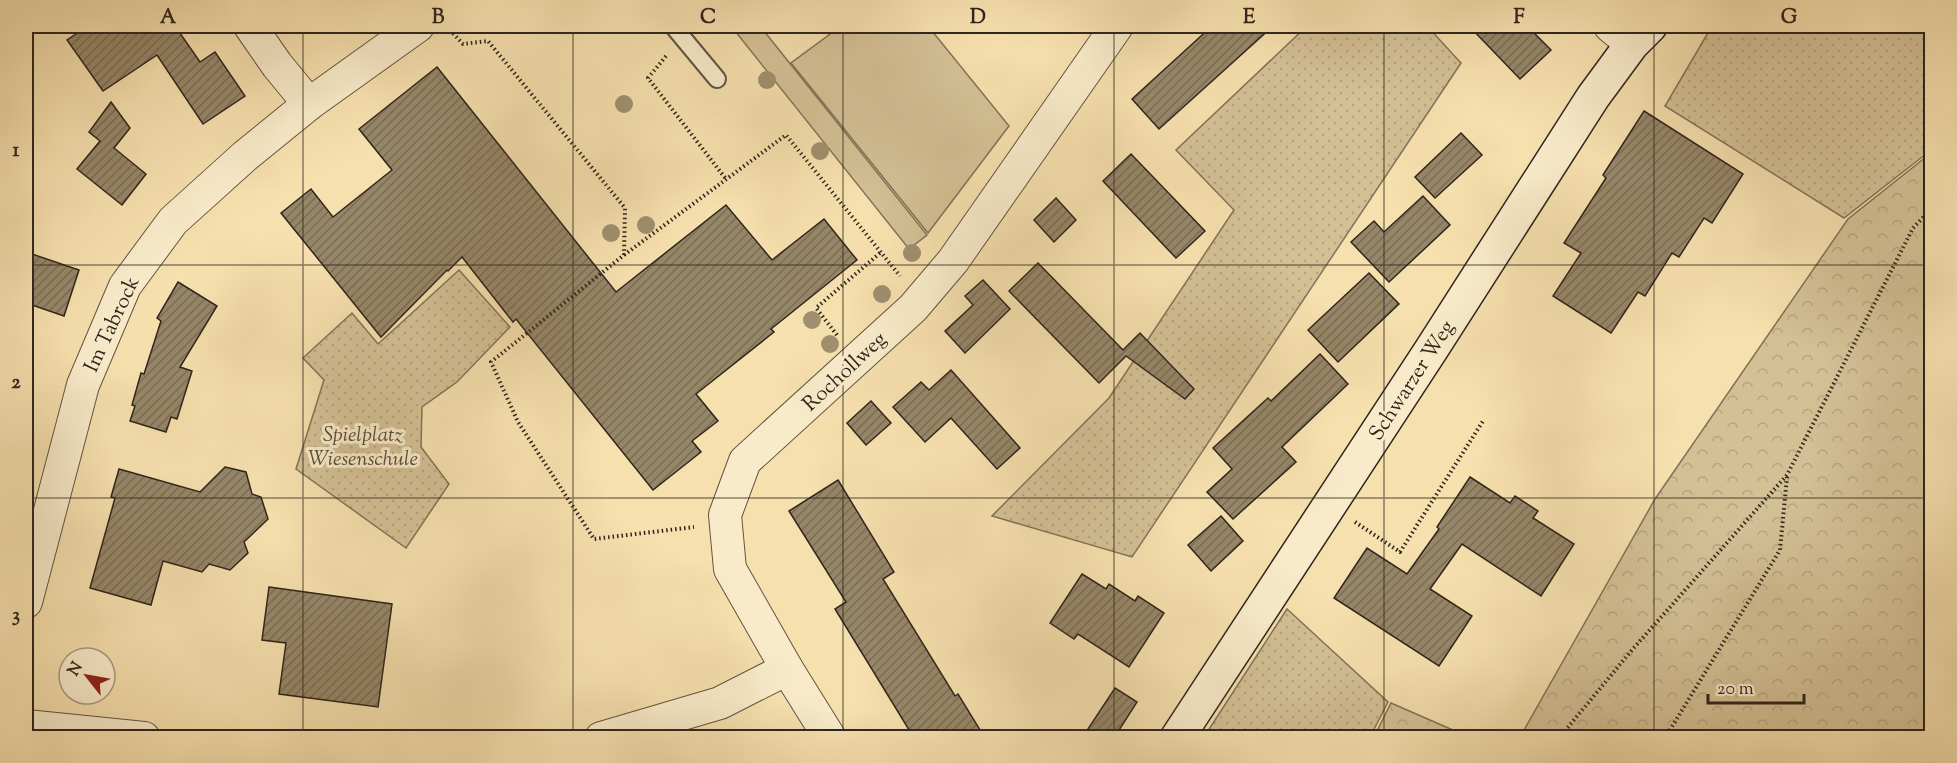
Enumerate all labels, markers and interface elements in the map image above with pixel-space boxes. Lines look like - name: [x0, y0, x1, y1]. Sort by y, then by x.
- text: A: [160, 4, 177, 33]
- text: B: [432, 4, 445, 33]
- text: C: [700, 4, 716, 33]
- text: D: [970, 4, 986, 33]
- text: E: [1243, 4, 1256, 33]
- text: F: [1513, 4, 1525, 33]
- text: G: [1781, 4, 1798, 33]
- text: 1: [13, 137, 20, 166]
- street label: Im Tabrock: [77, 271, 148, 378]
- street label: Schwarzer Weg: [1362, 315, 1463, 447]
- street label: Rochollweg: [797, 326, 894, 419]
- text: 2: [11, 369, 21, 398]
- park label: Spielplatz Wiesenschule: [308, 421, 418, 475]
- text: 3: [12, 602, 20, 631]
- north arrow: [57, 646, 117, 706]
- text: N: [63, 658, 90, 681]
- scale bar: [1708, 667, 1804, 705]
- text: 20 m: [1717, 677, 1754, 703]

